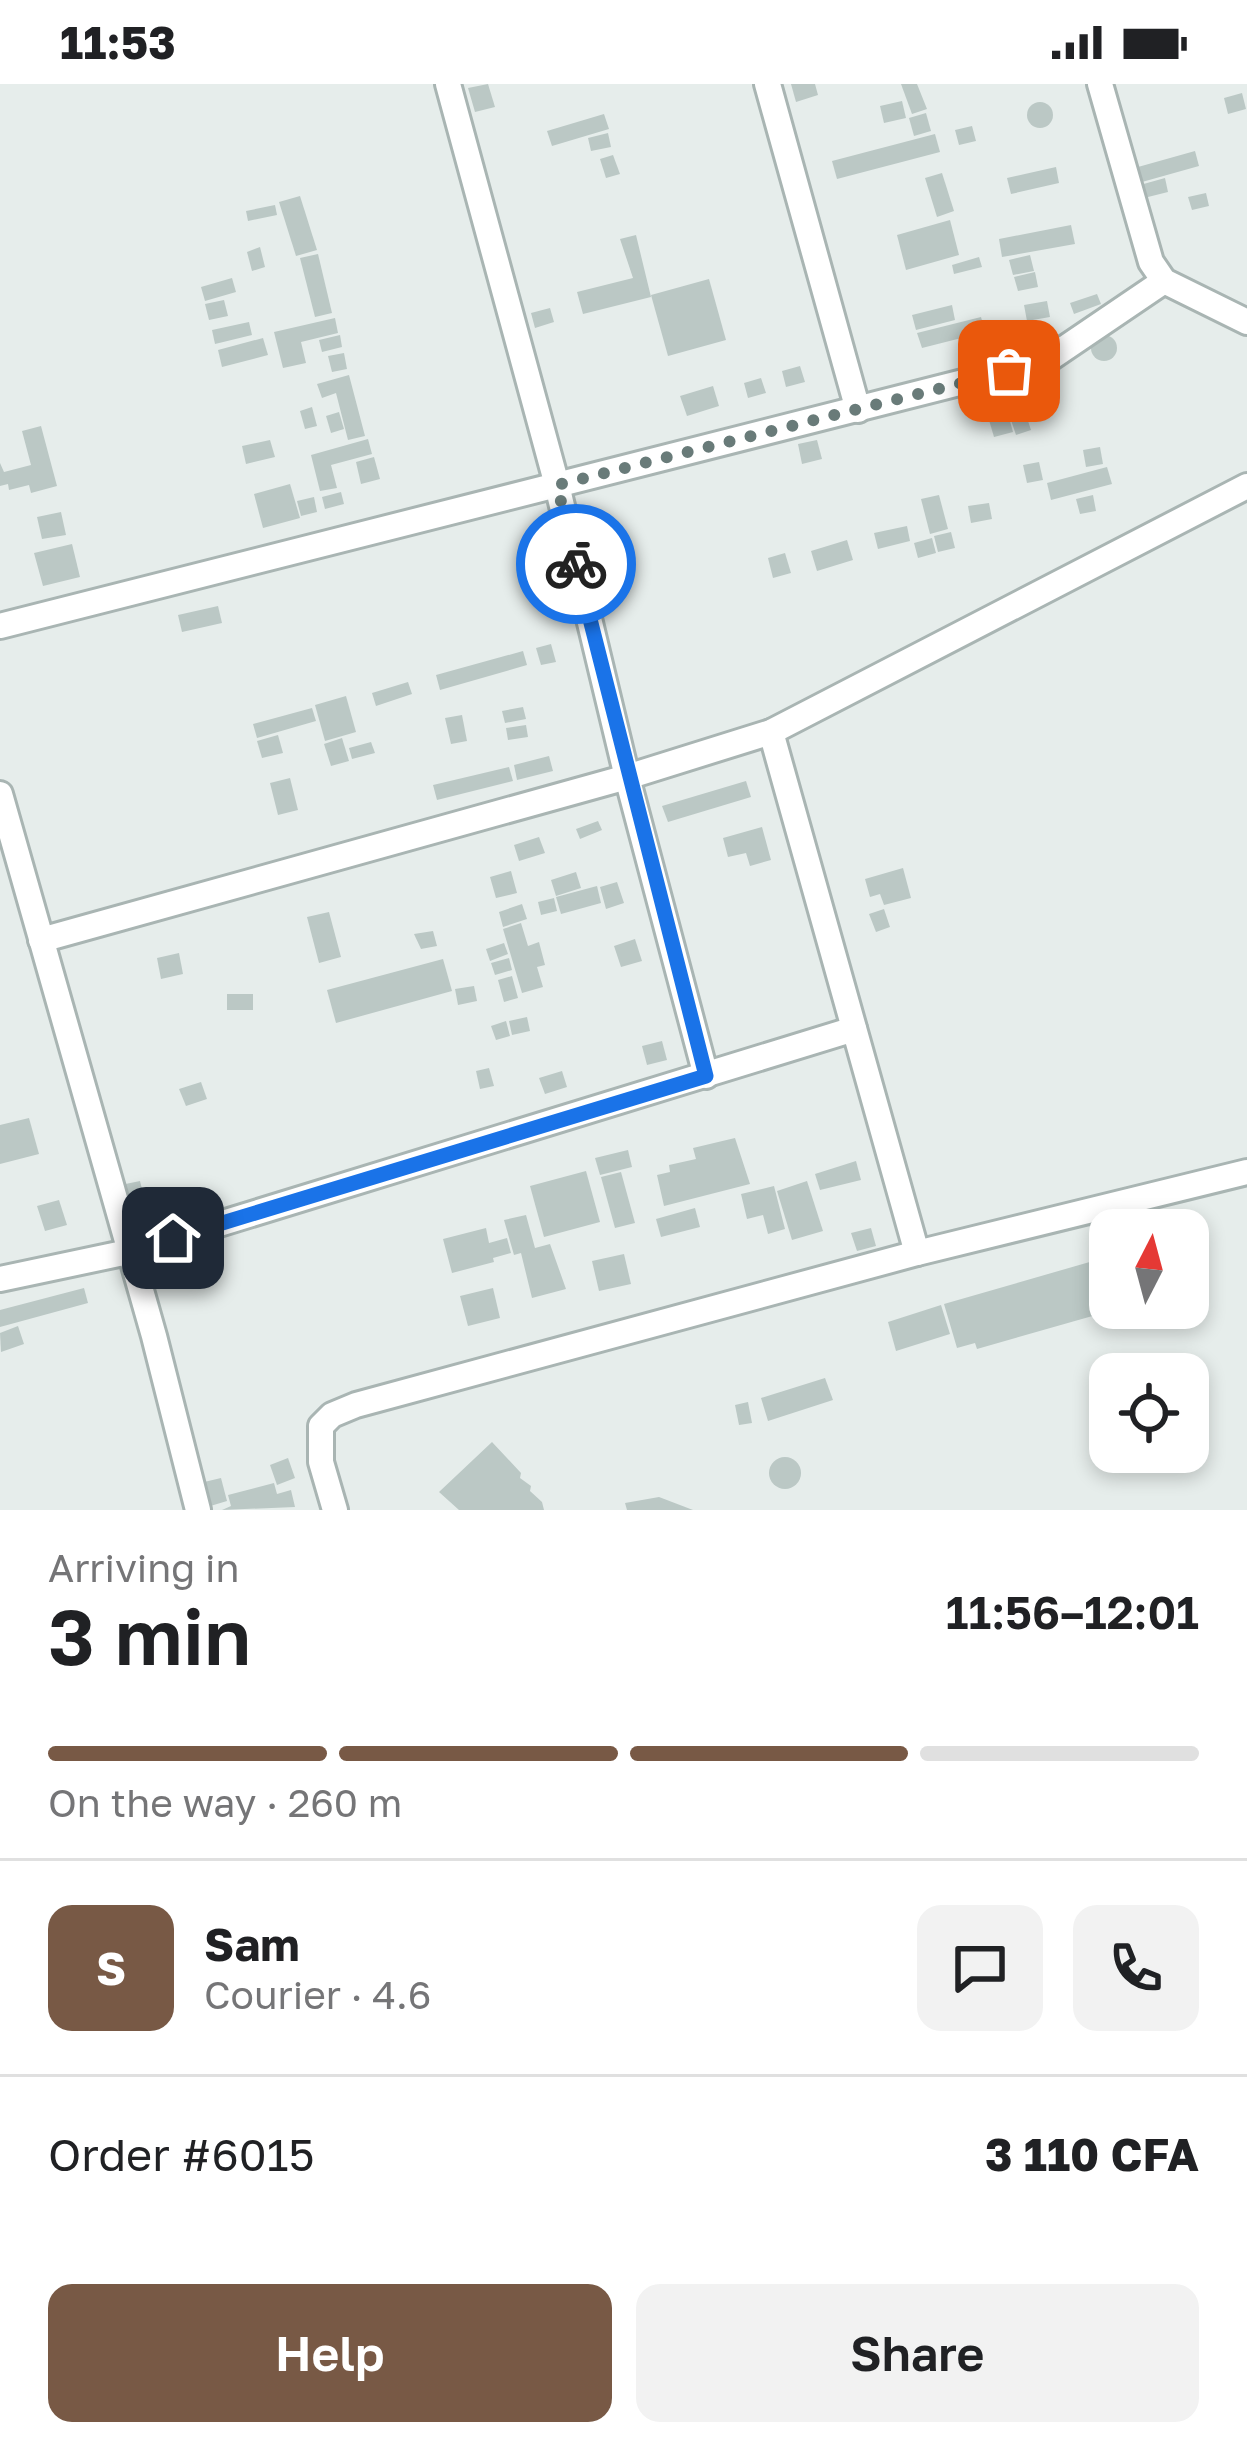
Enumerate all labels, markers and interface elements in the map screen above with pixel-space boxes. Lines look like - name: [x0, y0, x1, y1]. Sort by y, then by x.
- text: 11:53: [60, 15, 176, 69]
- pin: [958, 320, 1060, 422]
- icon: bag: [976, 338, 1042, 404]
- courier: [516, 504, 636, 624]
- icon: bike: [543, 531, 609, 597]
- pin: [122, 1187, 224, 1289]
- icon: home: [140, 1205, 206, 1271]
- north arrow: [1089, 1209, 1209, 1329]
- map controls: [1089, 1209, 1209, 1473]
- button: locate: [1089, 1353, 1209, 1473]
- text: Arriving in: [48, 1544, 239, 1591]
- text: 11:56–12:01: [946, 1585, 1199, 1639]
- text: 3 min: [48, 1589, 251, 1682]
- text: On the way · 260 m: [48, 1779, 402, 1826]
- button: chat: [917, 1905, 1043, 2031]
- button: phone: [1073, 1905, 1199, 2031]
- text: Sam: [204, 1917, 300, 1971]
- text: S: [96, 1941, 126, 1995]
- text: Courier · 4.6: [204, 1971, 431, 2018]
- text: Order #6015: [48, 2127, 315, 2181]
- text: 3 110 CFA: [985, 2127, 1199, 2181]
- button: Help: [48, 2284, 612, 2422]
- button: Share: [636, 2284, 1199, 2422]

